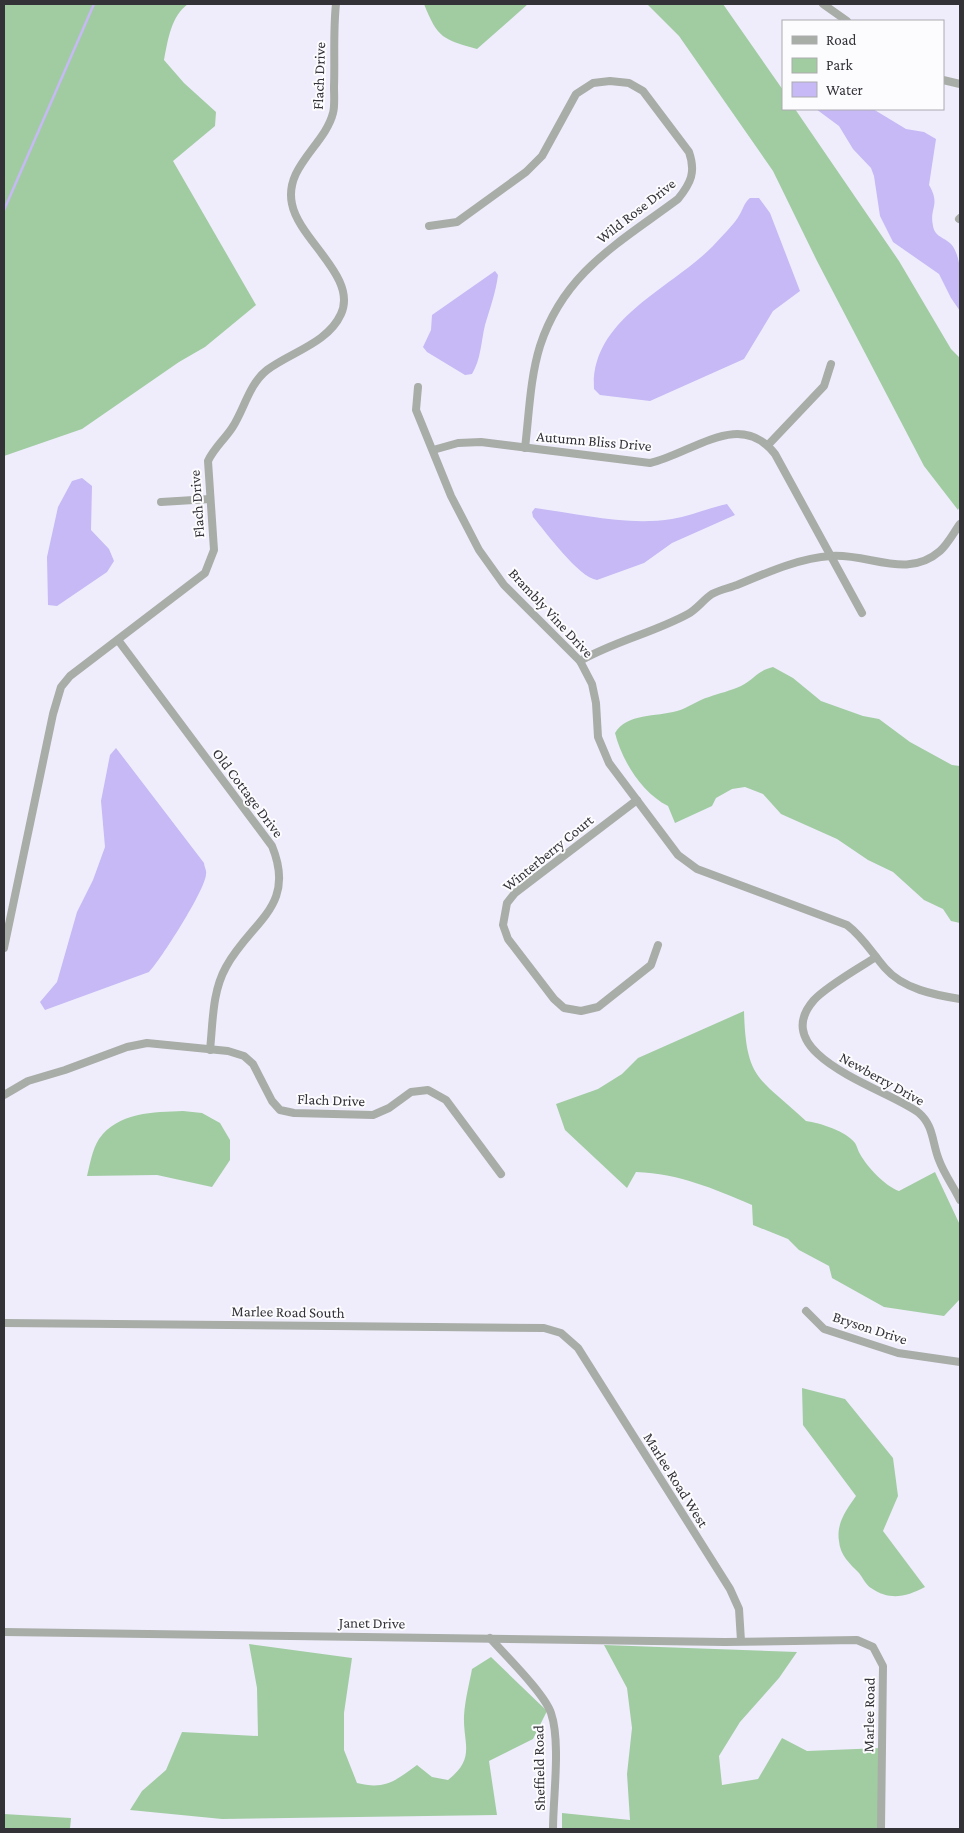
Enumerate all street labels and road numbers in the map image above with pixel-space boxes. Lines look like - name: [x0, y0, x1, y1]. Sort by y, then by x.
- street label: Flach Drive: [310, 41, 328, 110]
- street label: Wild Rose Drive: [593, 175, 679, 247]
- street label: Autumn Bliss Drive: [536, 428, 653, 454]
- street label: Flach Drive: [187, 469, 207, 538]
- street label: Brambly Vine Drive: [505, 565, 597, 662]
- street label: Old Cottage Drive: [209, 745, 287, 841]
- street label: Winterberry Court: [500, 811, 598, 895]
- street label: Newberry Drive: [836, 1049, 928, 1110]
- street label: Flach Drive: [297, 1091, 366, 1109]
- street label: Marlee Road South: [231, 1303, 345, 1321]
- street label: Bryson Drive: [831, 1308, 910, 1349]
- street label: Marlee Road West: [641, 1430, 712, 1531]
- street label: Janet Drive: [337, 1614, 406, 1633]
- street label: Marlee Road: [860, 1677, 878, 1753]
- street label: Sheffield Road: [530, 1725, 548, 1811]

